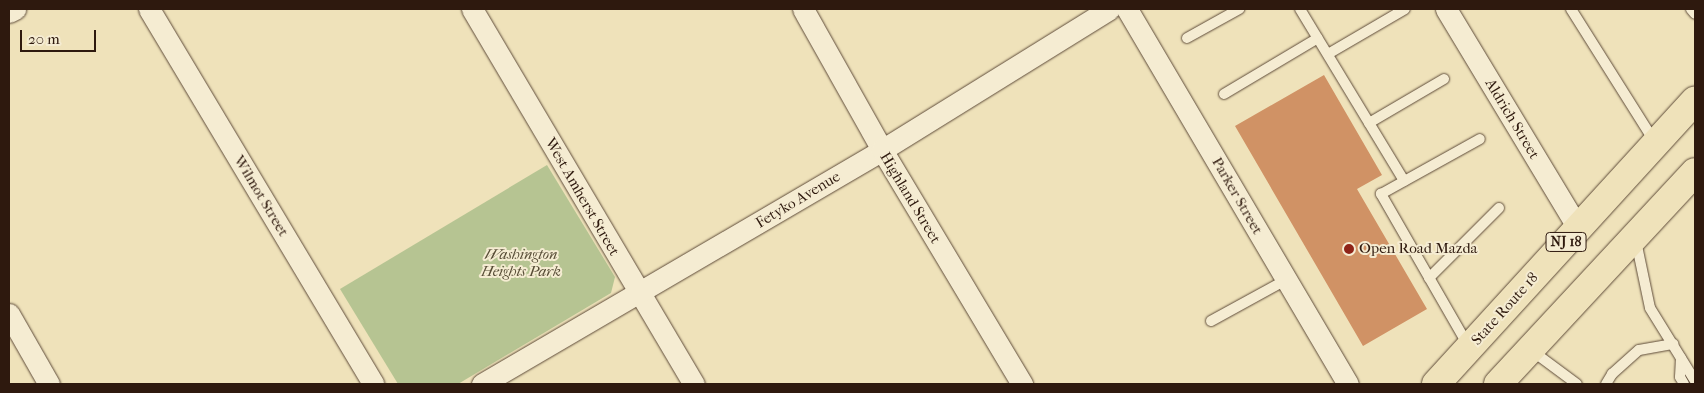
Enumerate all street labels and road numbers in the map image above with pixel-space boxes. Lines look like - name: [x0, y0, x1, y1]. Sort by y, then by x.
- street label: Aldrich Street: [1481, 76, 1543, 162]
- street label: West Amherst Street: [541, 135, 623, 259]
- street label: Highland Street: [876, 149, 944, 247]
- street label: Wilmot Street: [230, 152, 292, 240]
- street label: Parker Street: [1208, 154, 1266, 238]
- street label: Fetyko Avenue: [753, 168, 843, 232]
- road number: NJ 18: [1545, 230, 1587, 253]
- street label: State Route 18: [1468, 269, 1542, 349]

